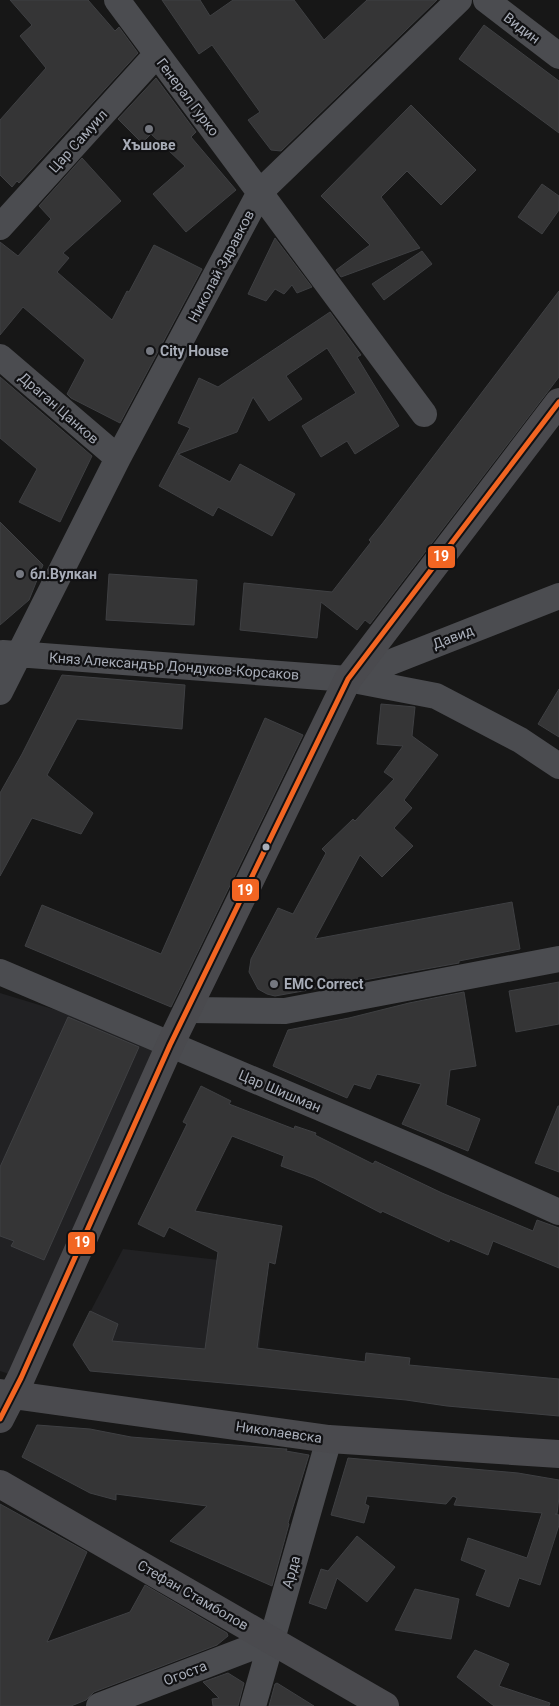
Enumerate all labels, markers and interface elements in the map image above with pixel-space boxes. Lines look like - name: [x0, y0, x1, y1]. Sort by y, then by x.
- street label: Видин: [501, 9, 543, 47]
- street label: Генерал Гурко: [154, 55, 222, 139]
- street label: Цар Самуил: [46, 106, 110, 176]
- marker: Хъшове: [143, 123, 155, 135]
- place label: Хъшове: [122, 137, 176, 153]
- street label: Николай Здравков: [185, 207, 257, 325]
- place label: City House: [160, 343, 229, 359]
- marker: City House: [144, 345, 156, 357]
- street label: Драган Цанков: [16, 369, 102, 447]
- line badge: 19: [427, 545, 456, 569]
- text: 19: [433, 548, 449, 564]
- place label: бл.Вулкан: [30, 566, 97, 582]
- marker: бл.Вулкан: [14, 568, 26, 580]
- street label: Давид: [430, 622, 476, 652]
- street label: Княз Александър Дондуков-Корсаков: [48, 649, 300, 683]
- unlabelled marker: [261, 842, 271, 852]
- line badge: 19: [231, 878, 260, 902]
- text: 19: [237, 882, 253, 898]
- place label: EMC Correct: [284, 976, 364, 992]
- marker: EMC Correct: [268, 978, 280, 990]
- street label: Цар Шишман: [236, 1066, 324, 1116]
- line badge: 19: [67, 1231, 96, 1255]
- text: 19: [74, 1234, 90, 1250]
- street label: Николаевска: [235, 1418, 323, 1446]
- street label: Арда: [279, 1554, 303, 1590]
- street label: Стефан Стамболов: [135, 1557, 251, 1633]
- street label: Огоста: [161, 1657, 209, 1689]

